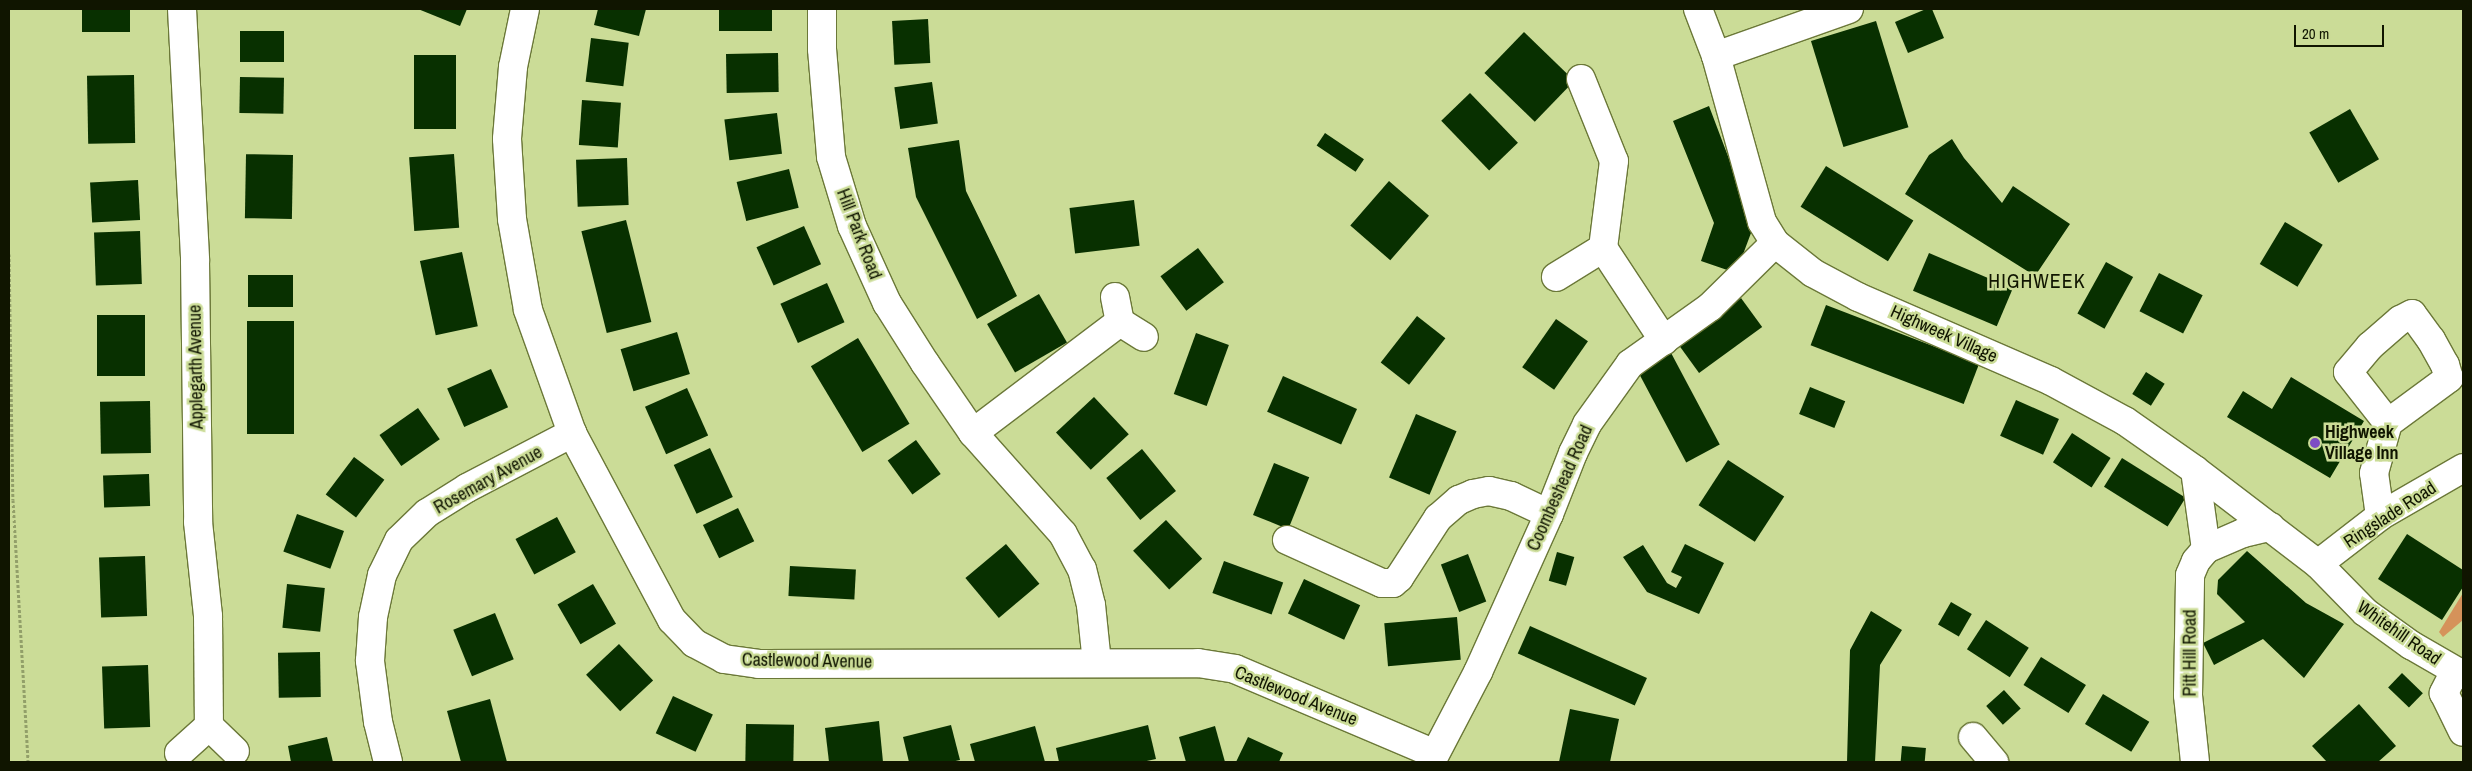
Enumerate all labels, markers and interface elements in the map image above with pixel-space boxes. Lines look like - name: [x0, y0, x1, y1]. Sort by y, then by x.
- scale bar: [2297, 15, 2387, 47]
- text: 20 m: [2302, 23, 2329, 44]
- street label: Hill Park Road: [832, 186, 886, 282]
- district label: HIGHWEEK: [1987, 268, 2087, 292]
- street label: Highweek Village: [1887, 301, 2001, 367]
- street label: Applegarth Avenue: [184, 304, 208, 430]
- street label: Coombeshead Road: [1523, 422, 1597, 554]
- place label: Highweek Village Inn: [2325, 422, 2399, 464]
- marker: Highweek Village Inn: [2309, 437, 2321, 449]
- street label: Rosemary Avenue: [430, 441, 546, 519]
- street label: Ringslade Road: [2340, 477, 2440, 553]
- street label: Whitehill Road: [2353, 596, 2445, 670]
- street label: Pitt Hill Road: [2179, 610, 2201, 696]
- street label: Castlewood Avenue: [741, 649, 873, 673]
- street label: Castlewood Avenue: [1231, 661, 1361, 731]

